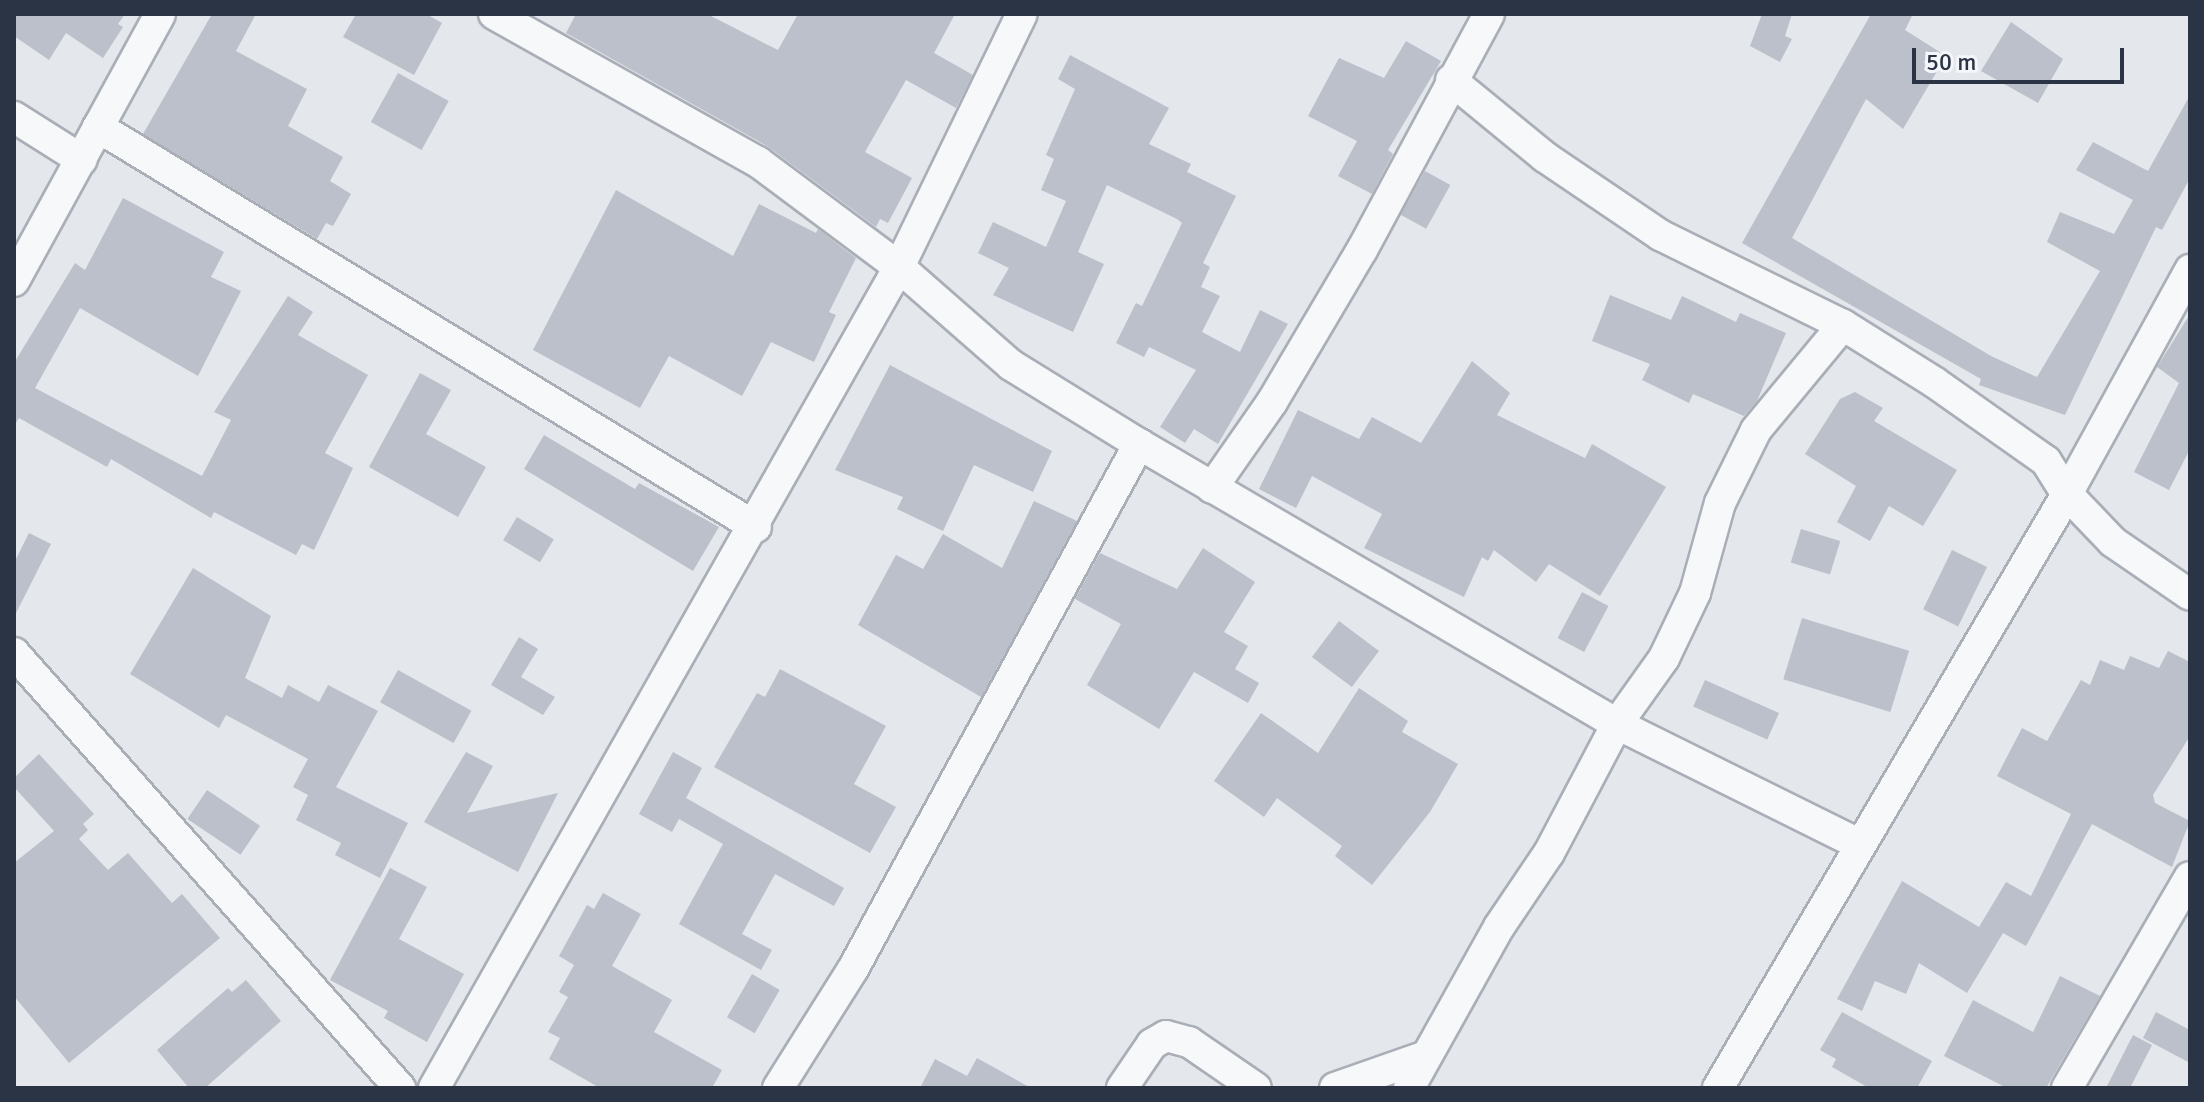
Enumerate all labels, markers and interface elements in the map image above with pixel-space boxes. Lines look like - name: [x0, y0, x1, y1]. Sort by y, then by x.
- scale bar: [1916, 32, 2128, 82]
- text: 50 m: [1926, 47, 1976, 77]

